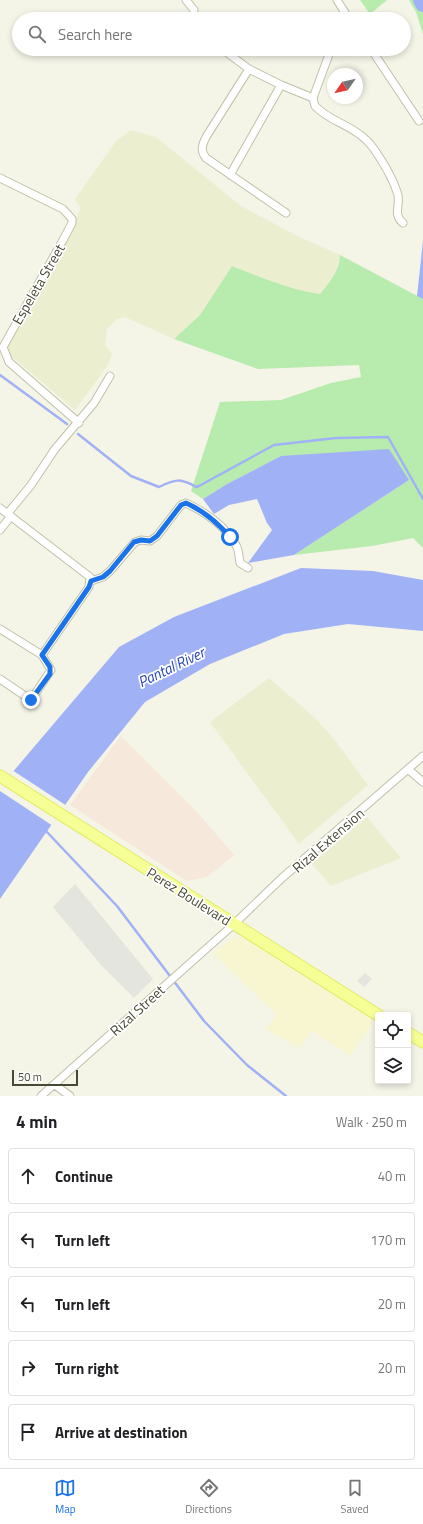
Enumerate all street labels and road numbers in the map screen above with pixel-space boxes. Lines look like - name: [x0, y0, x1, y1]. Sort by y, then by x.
- street label: Espeleta Street: [6, 240, 70, 328]
- street label: Rizal Extension: [287, 803, 369, 877]
- street label: Perez Boulevard: [143, 862, 235, 930]
- street label: Rizal Street: [105, 980, 169, 1040]

